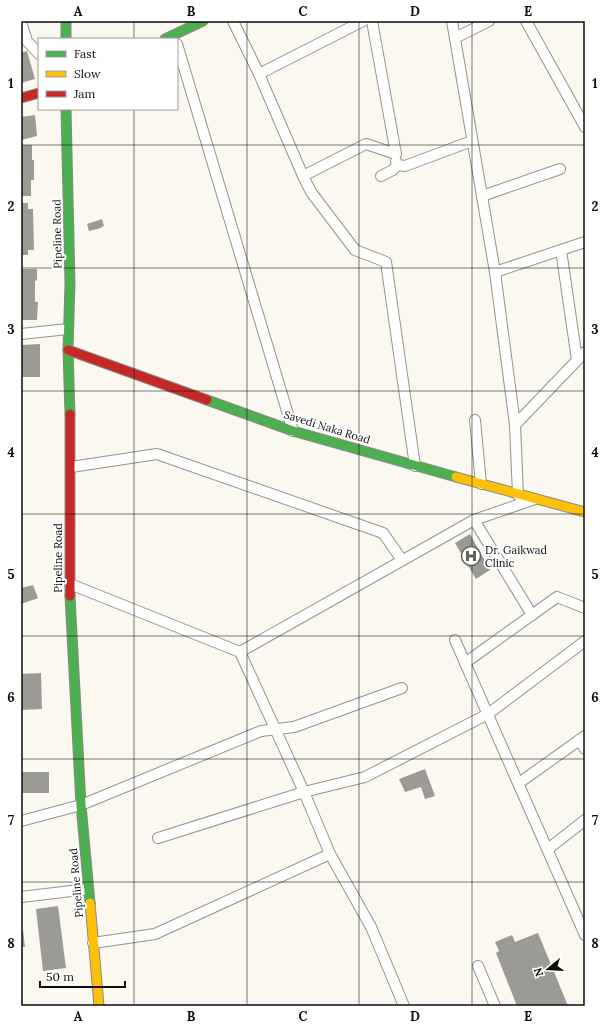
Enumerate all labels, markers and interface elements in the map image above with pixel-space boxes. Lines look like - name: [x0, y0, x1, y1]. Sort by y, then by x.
- text: A: [74, 3, 83, 20]
- text: B: [187, 3, 196, 20]
- text: C: [299, 3, 308, 20]
- text: D: [410, 3, 420, 20]
- text: E: [524, 3, 532, 20]
- legend: [38, 38, 178, 110]
- text: Fast: [74, 46, 97, 61]
- text: Slow: [74, 66, 101, 81]
- text: 1: [8, 75, 14, 92]
- text: 1: [592, 75, 598, 92]
- text: Jam: [73, 86, 95, 101]
- text: 2: [8, 198, 15, 215]
- text: 2: [592, 198, 599, 215]
- street label: Pipeline Road: [49, 199, 65, 269]
- text: 3: [7, 321, 15, 338]
- text: 3: [591, 321, 599, 338]
- street label: Savedi Naka Road: [282, 407, 372, 447]
- text: 4: [7, 444, 15, 461]
- text: 4: [591, 444, 599, 461]
- street label: Pipeline Road: [51, 523, 65, 593]
- place label: Dr. Gaikwad Clinic: [485, 543, 548, 570]
- hospital icon: Dr. Gaikwad Clinic: [460, 545, 482, 567]
- text: 5: [7, 566, 15, 583]
- text: 5: [591, 566, 599, 583]
- text: 6: [7, 689, 15, 706]
- text: 6: [591, 689, 599, 706]
- text: 7: [8, 812, 14, 829]
- text: 7: [592, 812, 598, 829]
- street label: Pipeline Road: [66, 847, 86, 918]
- text: 8: [7, 935, 15, 952]
- text: 8: [591, 935, 599, 952]
- north arrow: [528, 949, 568, 989]
- scale bar: [40, 963, 125, 989]
- text: N: [530, 965, 546, 978]
- text: 50 m: [46, 969, 74, 984]
- text: A: [74, 1008, 83, 1025]
- text: B: [187, 1008, 196, 1025]
- text: C: [299, 1008, 308, 1025]
- text: D: [410, 1008, 420, 1025]
- text: E: [524, 1008, 532, 1025]

